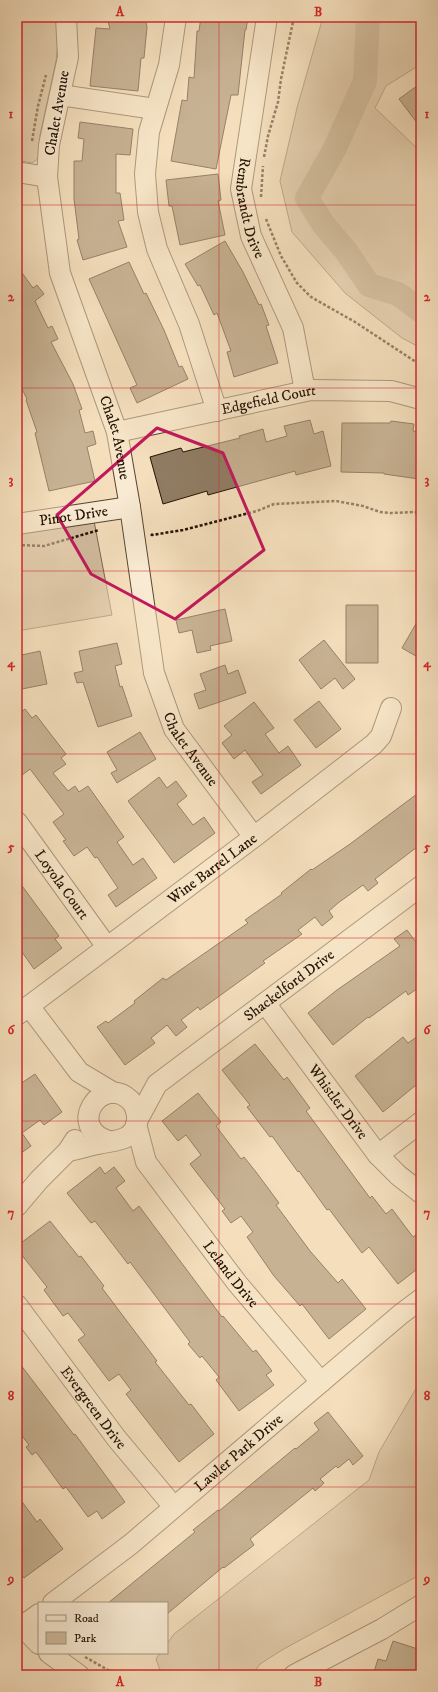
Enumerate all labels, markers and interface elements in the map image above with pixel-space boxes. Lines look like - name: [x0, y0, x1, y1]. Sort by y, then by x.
- text: A: [115, 4, 125, 20]
- text: B: [314, 4, 322, 20]
- street label: Chalet Avenue: [40, 69, 74, 157]
- text: 1: [9, 106, 14, 122]
- text: 1: [425, 106, 430, 122]
- street label: Rembrandt Drive: [231, 156, 269, 261]
- text: 2: [8, 289, 15, 305]
- text: 2: [424, 289, 431, 305]
- street label: Edgefield Court: [219, 381, 316, 419]
- street label: Chalet Avenue: [95, 393, 135, 481]
- text: 3: [9, 472, 14, 488]
- text: 3: [425, 472, 430, 488]
- street label: Pinot Drive: [38, 501, 109, 530]
- text: 4: [6, 655, 15, 672]
- text: 4: [422, 655, 431, 672]
- street label: Chalet Avenue: [159, 709, 223, 790]
- street label: Wine Barrel Lane: [163, 829, 261, 909]
- text: 5: [7, 839, 15, 855]
- text: 5: [423, 839, 431, 855]
- street label: Loyola Court: [30, 846, 94, 923]
- street label: Shackelford Drive: [240, 945, 338, 1025]
- text: 6: [8, 1022, 16, 1038]
- text: 6: [424, 1022, 432, 1038]
- street label: Whistler Drive: [304, 1060, 372, 1143]
- text: 7: [8, 1205, 15, 1221]
- text: 7: [424, 1205, 431, 1221]
- street label: Leland Drive: [199, 1237, 263, 1311]
- street label: Evergreen Drive: [56, 1362, 131, 1453]
- text: 8: [8, 1388, 15, 1404]
- text: 8: [424, 1388, 431, 1404]
- street label: Lawler Park Drive: [190, 1409, 287, 1496]
- text: 9: [7, 1571, 14, 1587]
- text: 9: [423, 1571, 430, 1587]
- legend: [38, 1602, 168, 1654]
- text: Road: [74, 1611, 99, 1626]
- text: Park: [74, 1631, 96, 1646]
- text: A: [115, 1674, 125, 1690]
- text: B: [314, 1674, 322, 1690]

